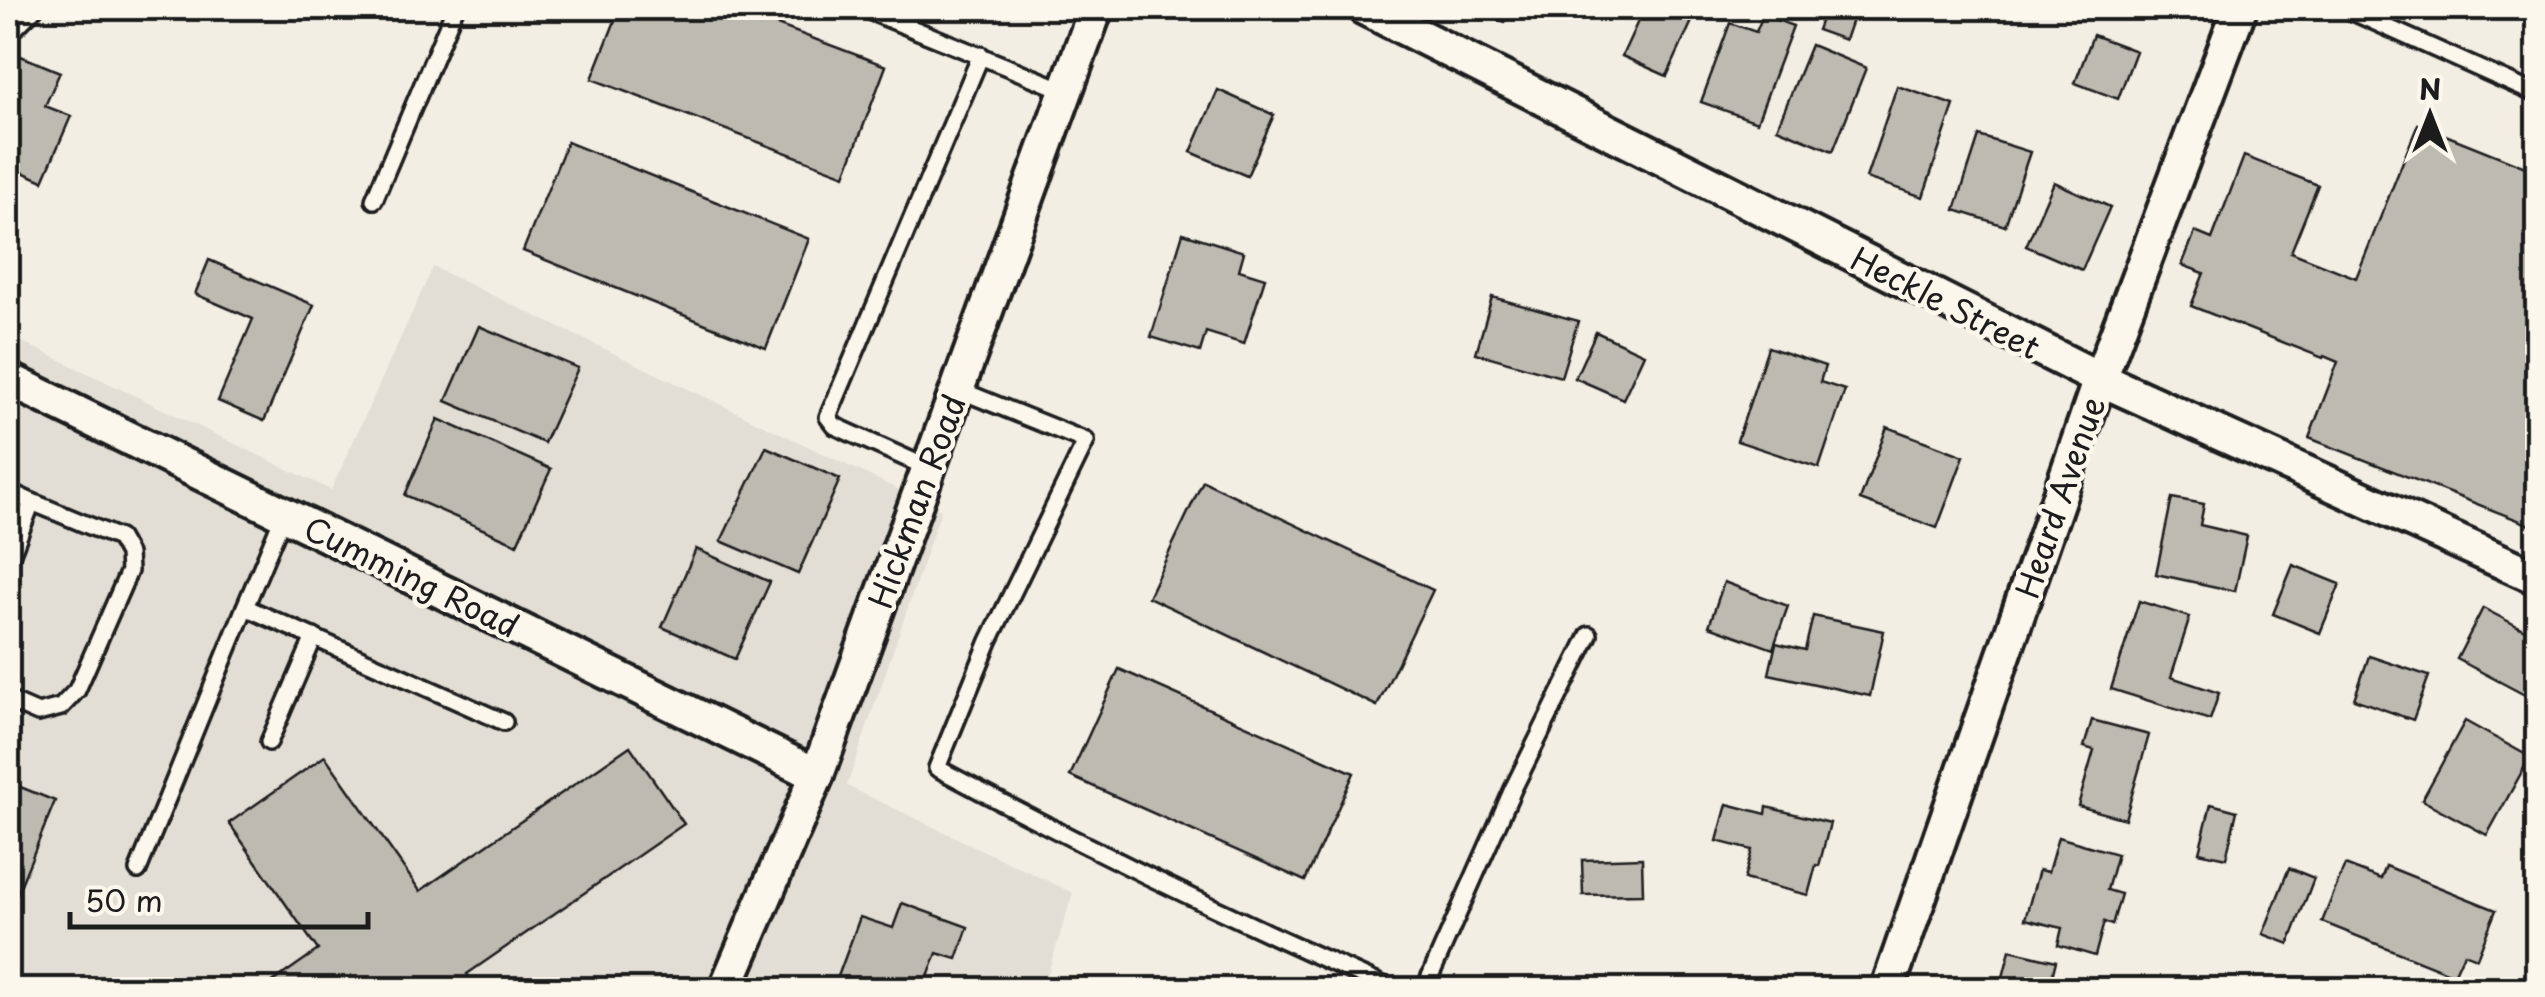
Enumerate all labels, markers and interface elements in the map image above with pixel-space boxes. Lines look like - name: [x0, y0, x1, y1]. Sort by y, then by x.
- north arrow: [2380, 65, 2480, 165]
- text: N: [2419, 67, 2441, 110]
- street label: Heckle Street: [1843, 234, 2049, 370]
- street label: Hickman Road: [855, 387, 977, 615]
- street label: Heard Avenue: [2002, 390, 2116, 604]
- street label: Cumming Road: [296, 503, 528, 649]
- scale bar: [70, 867, 368, 929]
- text: 50 m: [85, 877, 163, 922]

